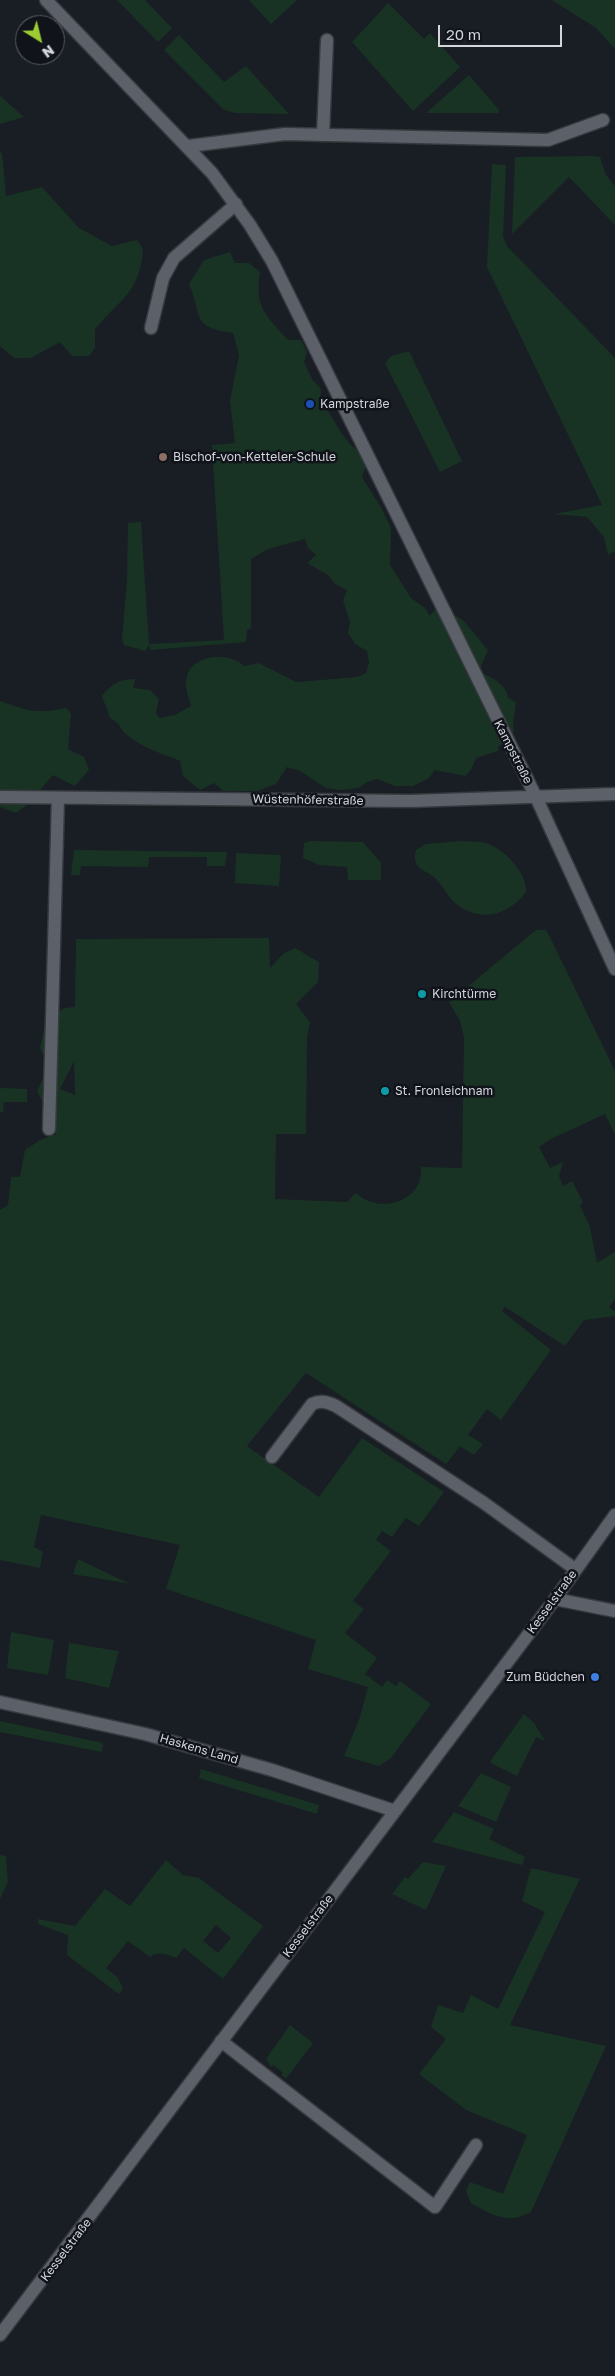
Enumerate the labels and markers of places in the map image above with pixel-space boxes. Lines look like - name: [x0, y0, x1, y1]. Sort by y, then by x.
- place label: Kampstraße: [320, 397, 389, 411]
- marker: Kampstraße: [304, 398, 316, 410]
- place label: Bischof-von-Ketteler-Schule: [173, 450, 336, 464]
- marker: Bischof-von-Ketteler-Schule: [157, 451, 169, 463]
- place label: Kirchtürme: [432, 987, 496, 1001]
- marker: Kirchtürme: [416, 988, 428, 1000]
- place label: St. Fronleichnam: [395, 1084, 493, 1098]
- marker: St. Fronleichnam: [379, 1085, 391, 1097]
- place label: Zum Büdchen: [506, 1670, 585, 1684]
- marker: Zum Büdchen: [589, 1671, 601, 1683]

